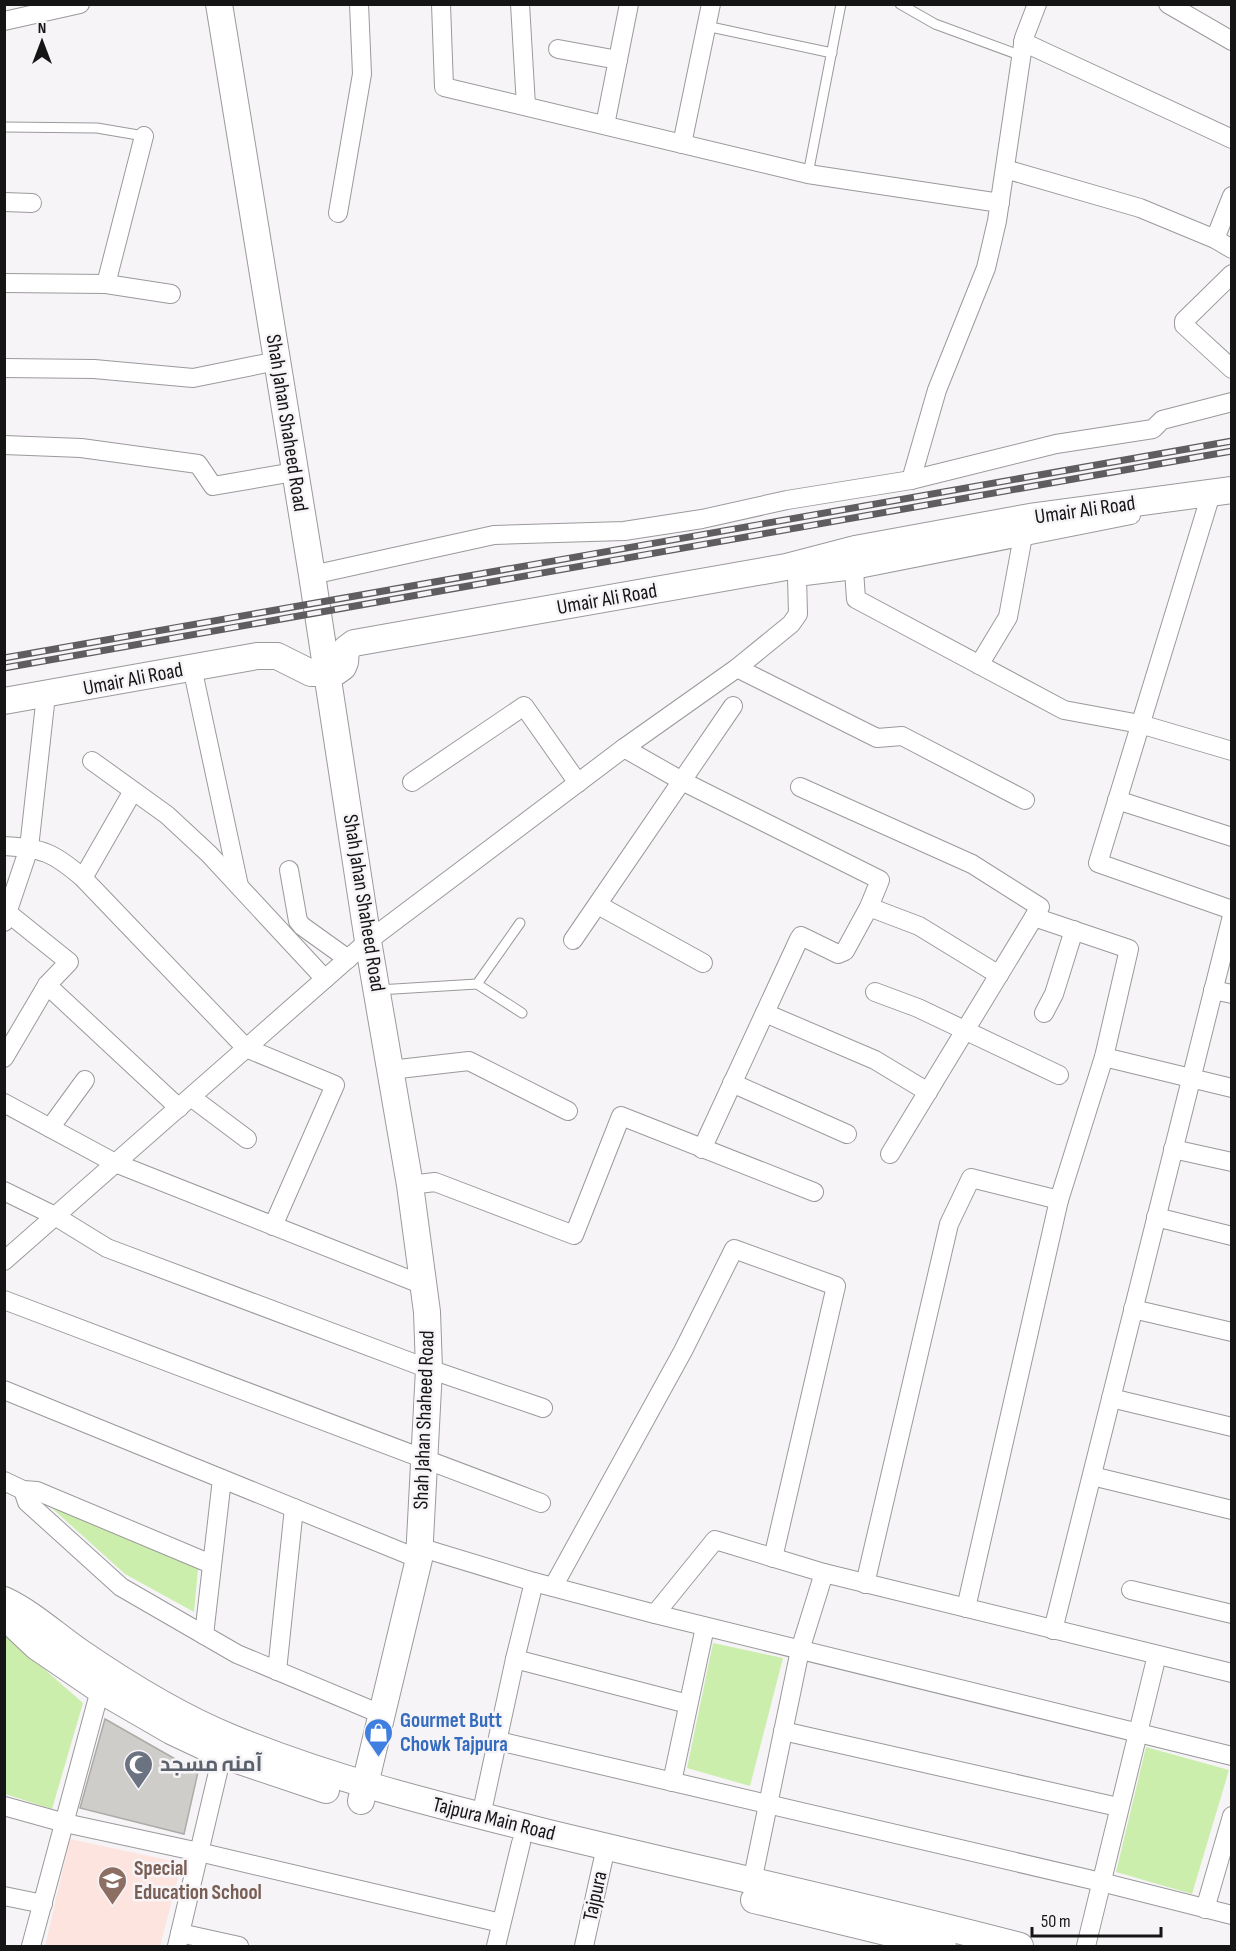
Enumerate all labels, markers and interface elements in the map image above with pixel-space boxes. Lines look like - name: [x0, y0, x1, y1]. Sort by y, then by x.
- north arrow: [12, 12, 72, 72]
- text: N: [38, 19, 46, 38]
- street label: Shah Jahan Shaheed Road: [261, 333, 313, 513]
- street label: Umair Ali Road: [1033, 491, 1137, 529]
- street label: Umair Ali Road: [555, 578, 659, 620]
- street label: Umair Ali Road: [81, 657, 185, 701]
- street label: Shah Jahan Shaheed Road: [338, 813, 390, 993]
- street label: Shah Jahan Shaheed Road: [408, 1330, 440, 1510]
- place label: Gourmet Butt Chowk Tajpura: [400, 1708, 508, 1757]
- shop icon: Gourmet Butt Chowk Tajpura: [363, 1716, 395, 1758]
- mosque icon: آمنہ مسجد: [123, 1748, 155, 1790]
- place label: آمنہ مسجد: [160, 1752, 263, 1777]
- street label: Tajpura Main Road: [430, 1792, 558, 1846]
- place label: Special Education School: [134, 1856, 262, 1905]
- school or university icon: Special Education School: [97, 1864, 129, 1906]
- street label: Tajpura: [578, 1869, 612, 1923]
- scale bar: [1032, 1900, 1161, 1938]
- text: 50 m: [1041, 1911, 1071, 1932]

